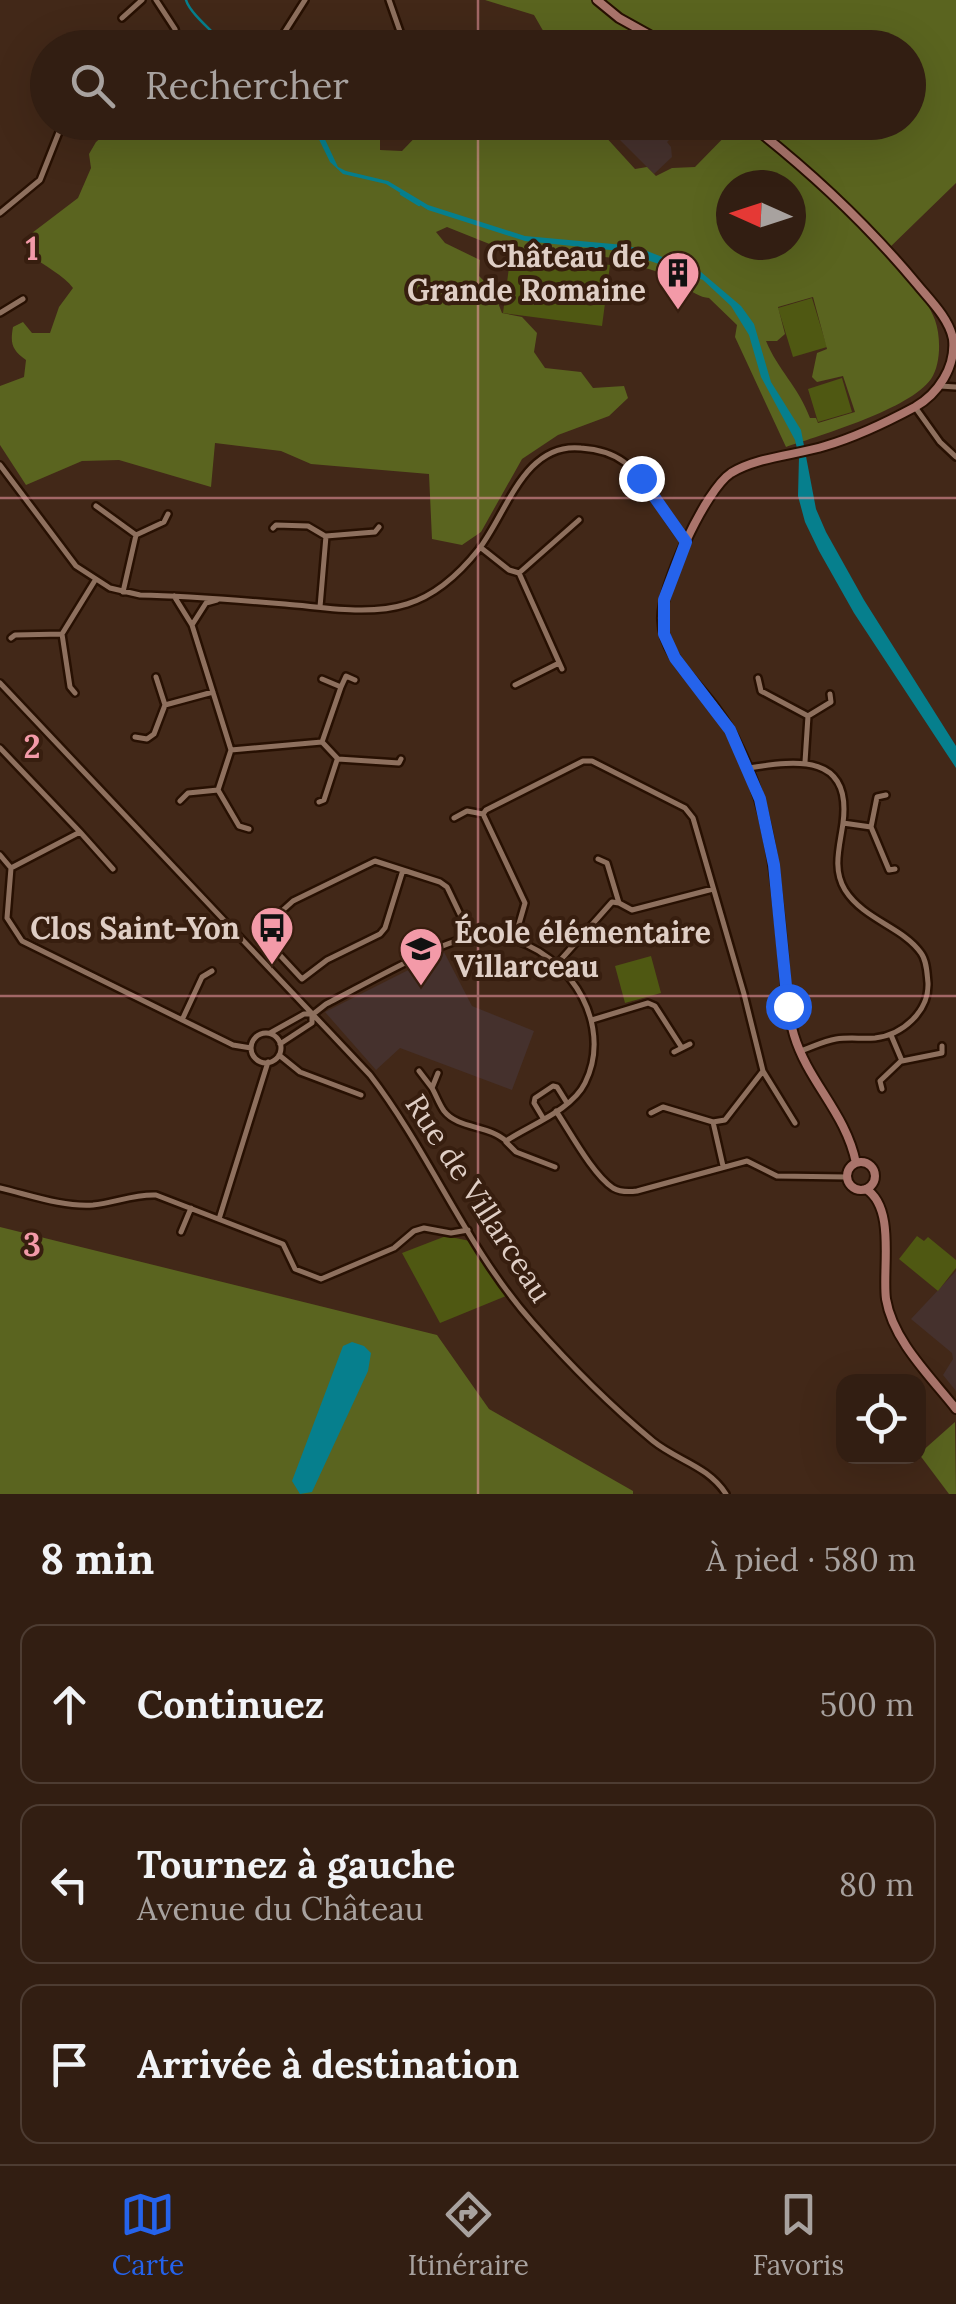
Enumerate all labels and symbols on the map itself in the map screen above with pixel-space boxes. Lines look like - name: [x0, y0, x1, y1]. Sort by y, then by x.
- north arrow: [716, 170, 806, 260]
- text: 1: [26, 228, 39, 269]
- place label: Château de Grande Romaine: [407, 237, 646, 309]
- building icon: Château de Grande Romaine: [655, 250, 701, 311]
- route end: [619, 456, 665, 502]
- text: 2: [23, 726, 41, 767]
- bus stop icon: Clos Saint-Yon: [249, 905, 295, 966]
- place label: Clos Saint-Yon: [30, 909, 240, 947]
- place label: École élémentaire Villarceau: [454, 913, 711, 985]
- school or university icon: École élémentaire Villarceau: [398, 926, 444, 987]
- route start: [766, 984, 812, 1030]
- street label: Rue de Villarceau: [398, 1087, 560, 1309]
- text: 3: [23, 1224, 41, 1265]

